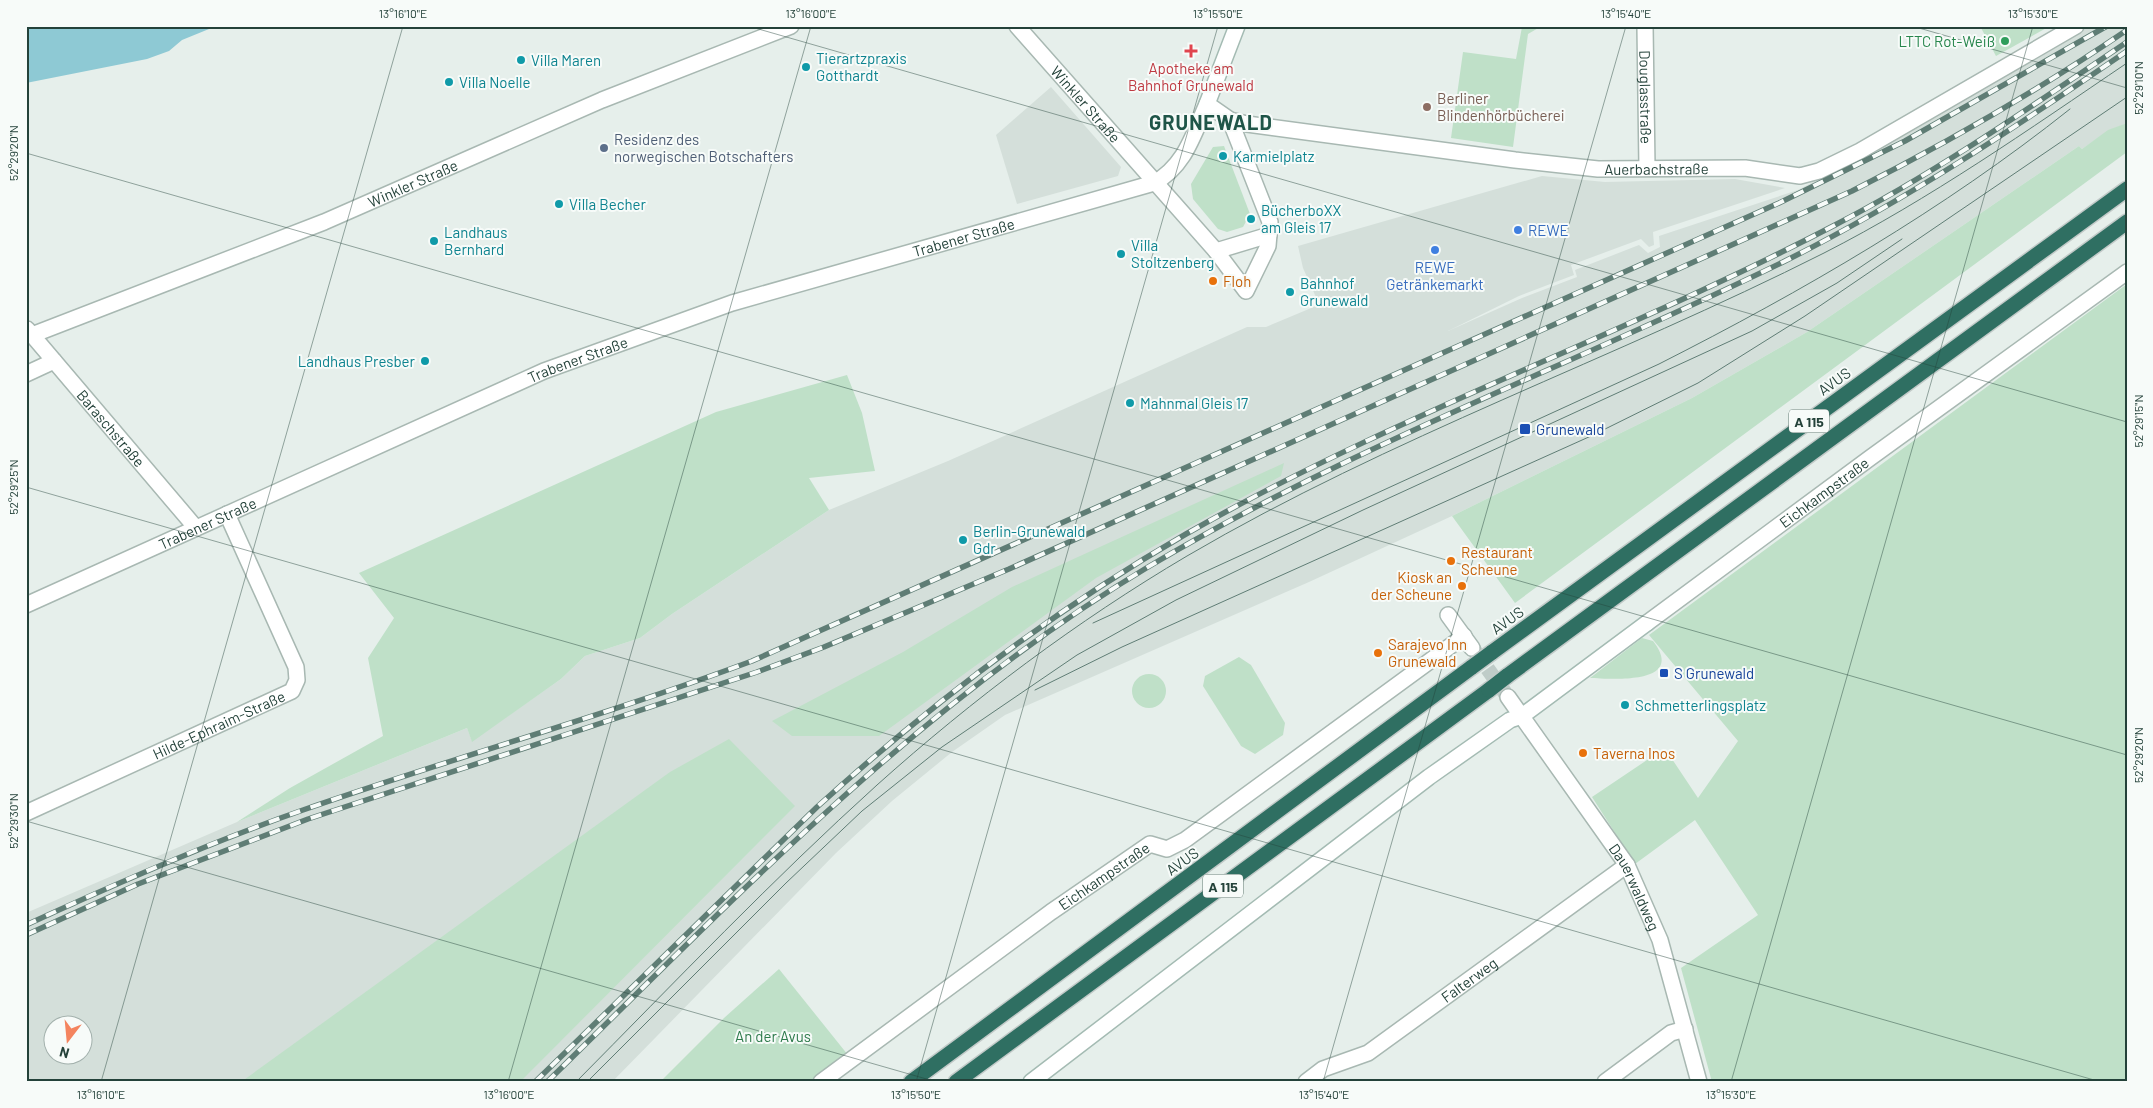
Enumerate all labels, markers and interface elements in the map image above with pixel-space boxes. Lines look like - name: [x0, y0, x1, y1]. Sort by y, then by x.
- text: 13°16'10"E: [379, 6, 427, 20]
- text: 13°16'00"E: [786, 6, 836, 20]
- text: 13°15'50"E: [1193, 6, 1243, 20]
- text: 13°15'40"E: [1601, 6, 1651, 20]
- text: 13°15'30"E: [2008, 6, 2058, 20]
- place label: LTTC Rot-Weiß: [1898, 32, 1995, 50]
- marker: LTTC Rot-Weiß: [1999, 35, 2011, 47]
- marker: Apotheke am Bahnhof Grunewald: [1185, 45, 1197, 57]
- place label: Tierartzpraxis Gotthardt: [816, 49, 907, 84]
- street label: Douglasstraße: [1636, 50, 1656, 144]
- place label: Villa Maren: [531, 51, 601, 69]
- marker: Villa Maren: [515, 54, 527, 66]
- place label: Apotheke am Bahnhof Grunewald: [1128, 59, 1254, 94]
- marker: Tierartzpraxis Gotthardt: [800, 61, 812, 73]
- text: 52°29'10"N: [2131, 61, 2145, 115]
- street label: Winkler Straße: [1047, 62, 1125, 146]
- place label: Villa Noelle: [459, 73, 530, 91]
- marker: Villa Noelle: [443, 76, 455, 88]
- place label: Berliner Blindenhörbücherei: [1437, 89, 1565, 124]
- marker: Berliner Blindenhörbücherei: [1421, 101, 1433, 113]
- district label: GRUNEWALD: [1149, 110, 1273, 134]
- text: 52°29'20"N: [6, 125, 20, 181]
- place label: Residenz des norwegischen Botschafters: [614, 130, 793, 165]
- marker: Residenz des norwegischen Botschafters: [598, 142, 610, 154]
- place label: Karmielplatz: [1233, 147, 1315, 165]
- marker: Karmielplatz: [1217, 150, 1229, 162]
- street label: Winkler Straße: [365, 155, 460, 211]
- street label: Auerbachstraße: [1604, 159, 1709, 178]
- place label: Villa Becher: [569, 195, 646, 213]
- marker: Villa Becher: [553, 198, 565, 210]
- place label: BücherboXX am Gleis 17: [1261, 201, 1342, 236]
- marker: BücherboXX am Gleis 17: [1245, 213, 1257, 225]
- street label: Trabener Straße: [910, 214, 1017, 260]
- place label: REWE: [1528, 221, 1569, 239]
- place label: Landhaus Bernhard: [444, 223, 507, 258]
- marker: REWE: [1512, 224, 1524, 236]
- marker: Landhaus Bernhard: [428, 235, 440, 247]
- place label: Villa Stoltzenberg: [1131, 236, 1214, 271]
- marker: REWE Getränkemarkt: [1429, 244, 1441, 256]
- marker: Villa Stoltzenberg: [1115, 248, 1127, 260]
- place label: REWE Getränkemarkt: [1386, 258, 1484, 293]
- place label: Floh: [1223, 272, 1251, 290]
- place label: Bahnhof Grunewald: [1300, 274, 1368, 309]
- marker: Floh: [1207, 275, 1219, 287]
- marker: Bahnhof Grunewald: [1284, 286, 1296, 298]
- street label: Trabener Straße: [525, 333, 630, 386]
- place label: Landhaus Presber: [298, 352, 416, 370]
- marker: Landhaus Presber: [419, 355, 431, 367]
- street label: AVUS: [1814, 363, 1854, 399]
- street label: Baraschstraße: [73, 386, 149, 470]
- place label: Mahnmal Gleis 17: [1140, 394, 1248, 412]
- text: 52°29'15"N: [2131, 394, 2145, 448]
- marker: Mahnmal Gleis 17: [1124, 397, 1136, 409]
- road number: A 115: [1789, 410, 1829, 432]
- place label: Grunewald: [1536, 420, 1604, 438]
- marker: Grunewald: [1518, 422, 1532, 436]
- street label: Eichkampstraße: [1776, 453, 1872, 531]
- text: 52°29'25"N: [6, 459, 20, 515]
- street label: Trabener Straße: [156, 493, 259, 553]
- place label: Berlin-Grunewald Gdr: [973, 522, 1085, 557]
- marker: Berlin-Grunewald Gdr: [957, 534, 969, 546]
- place label: Restaurant Scheune: [1461, 543, 1533, 578]
- marker: Restaurant Scheune: [1445, 555, 1457, 567]
- place label: Kiosk an der Scheune: [1371, 568, 1452, 603]
- marker: Kiosk an der Scheune: [1456, 580, 1468, 592]
- street label: AVUS: [1487, 602, 1527, 638]
- place label: Sarajevo Inn Grunewald: [1388, 635, 1467, 670]
- marker: Sarajevo Inn Grunewald: [1372, 647, 1384, 659]
- place label: S Grunewald: [1674, 664, 1754, 682]
- marker: S Grunewald: [1658, 667, 1670, 679]
- street label: Hilde-Ephraim-Straße: [150, 687, 288, 763]
- place label: Schmetterlingsplatz: [1635, 696, 1766, 714]
- marker: Schmetterlingsplatz: [1619, 699, 1631, 711]
- text: 52°29'20"N: [2131, 727, 2145, 783]
- place label: Taverna Inos: [1593, 744, 1675, 762]
- marker: Taverna Inos: [1577, 747, 1589, 759]
- text: 52°29'30"N: [6, 793, 20, 849]
- street label: Eichkampstraße: [1055, 838, 1153, 913]
- street label: Dauerwaldweg: [1605, 840, 1664, 933]
- street label: AVUS: [1162, 843, 1202, 879]
- road number: A 115: [1203, 874, 1243, 898]
- street label: Falterweg: [1437, 953, 1501, 1006]
- north arrow: [42, 1016, 92, 1066]
- park label: An der Avus: [735, 1027, 811, 1045]
- text: N: [57, 1044, 71, 1062]
- text: 13°16'10"E: [77, 1087, 125, 1101]
- text: 13°16'00"E: [484, 1087, 534, 1101]
- text: 13°15'50"E: [891, 1087, 941, 1101]
- text: 13°15'40"E: [1299, 1087, 1349, 1101]
- text: 13°15'30"E: [1706, 1087, 1756, 1101]

